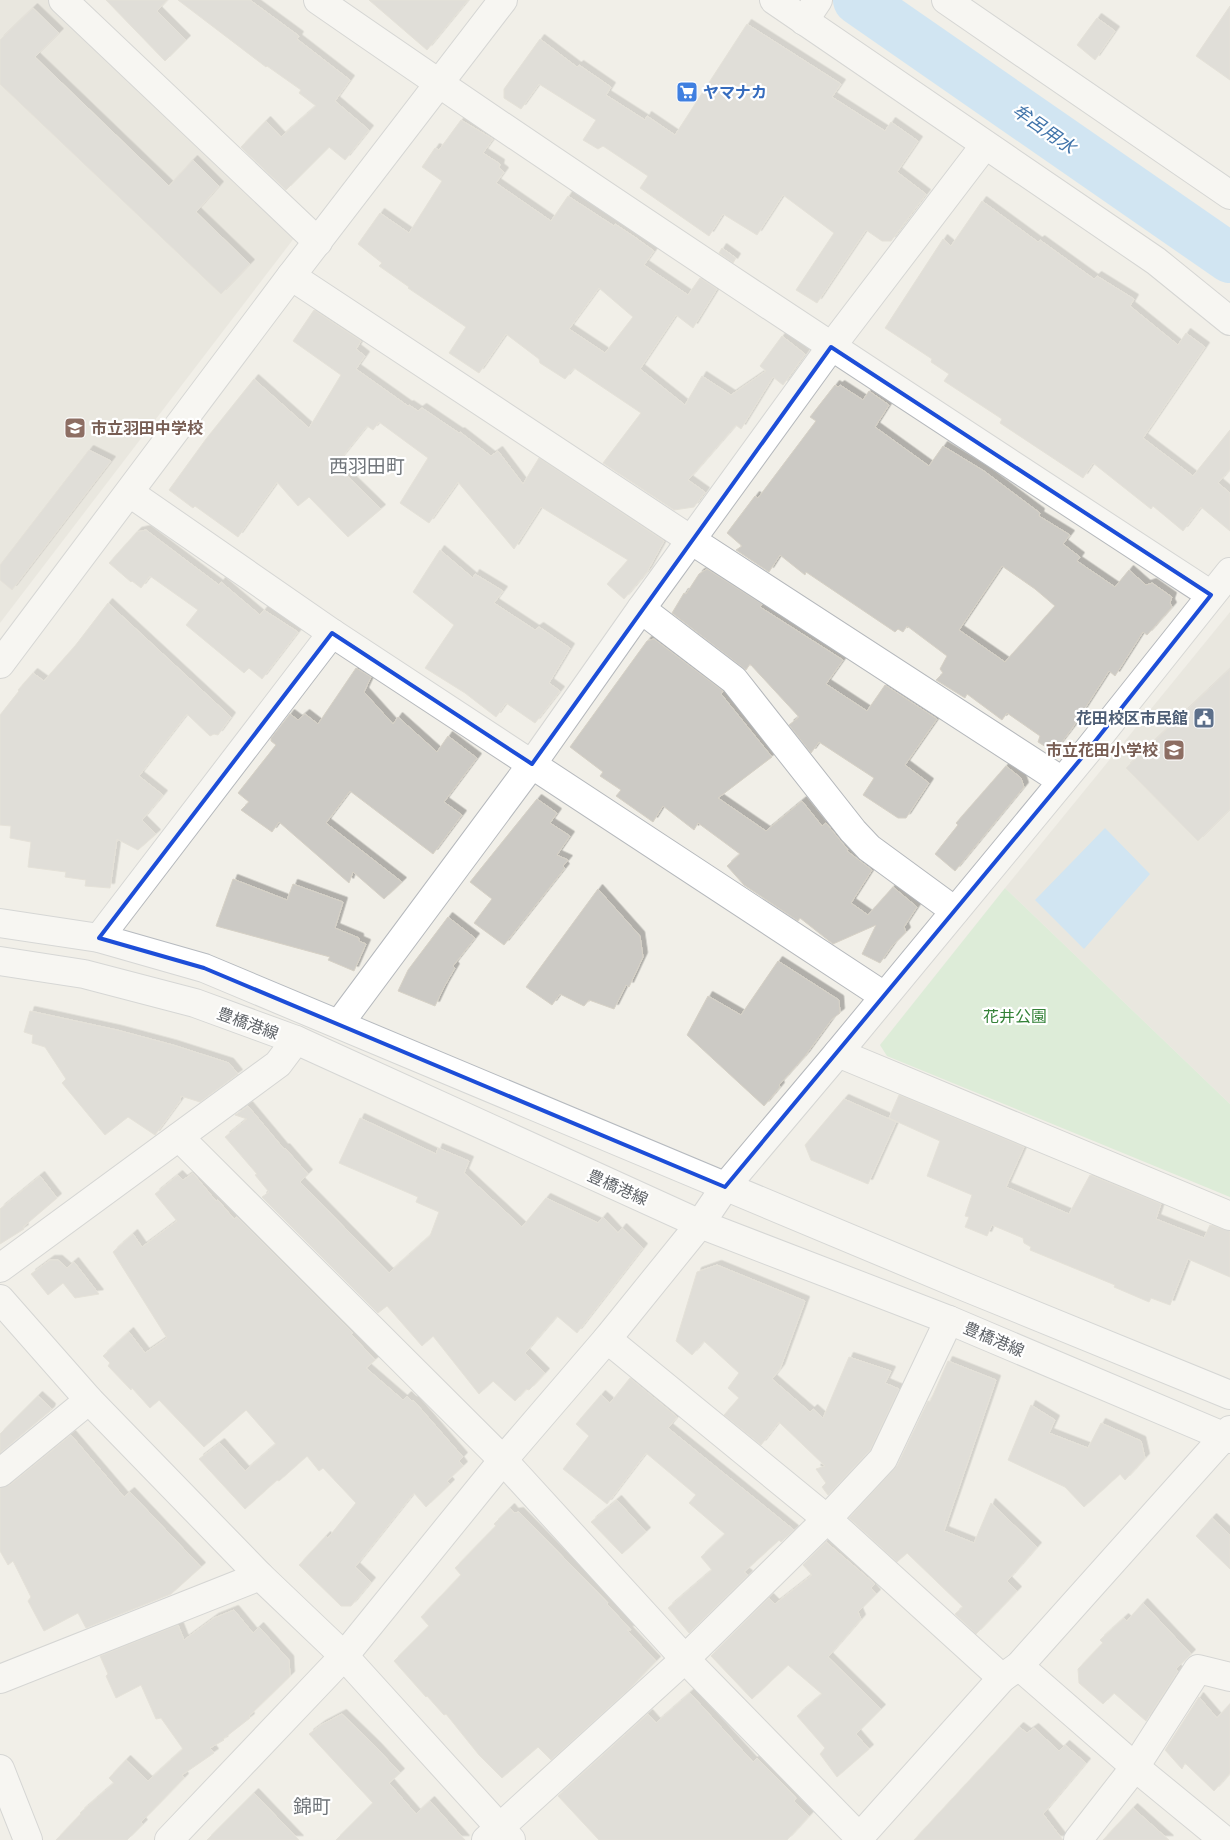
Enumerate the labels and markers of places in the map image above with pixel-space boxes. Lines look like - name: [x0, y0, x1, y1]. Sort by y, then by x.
- supermarket icon: ヤマナカ: [675, 80, 699, 104]
- place label: ヤマナカ: [703, 82, 767, 101]
- school or university icon: 市立羽田中学校: [63, 416, 87, 440]
- place label: 市立羽田中学校: [91, 418, 203, 437]
- public building icon: 花田校区市民館: [1192, 706, 1216, 730]
- place label: 花田校区市民館: [1076, 708, 1188, 727]
- school or university icon: 市立花田小学校: [1162, 738, 1186, 762]
- place label: 市立花田小学校: [1046, 740, 1158, 759]

